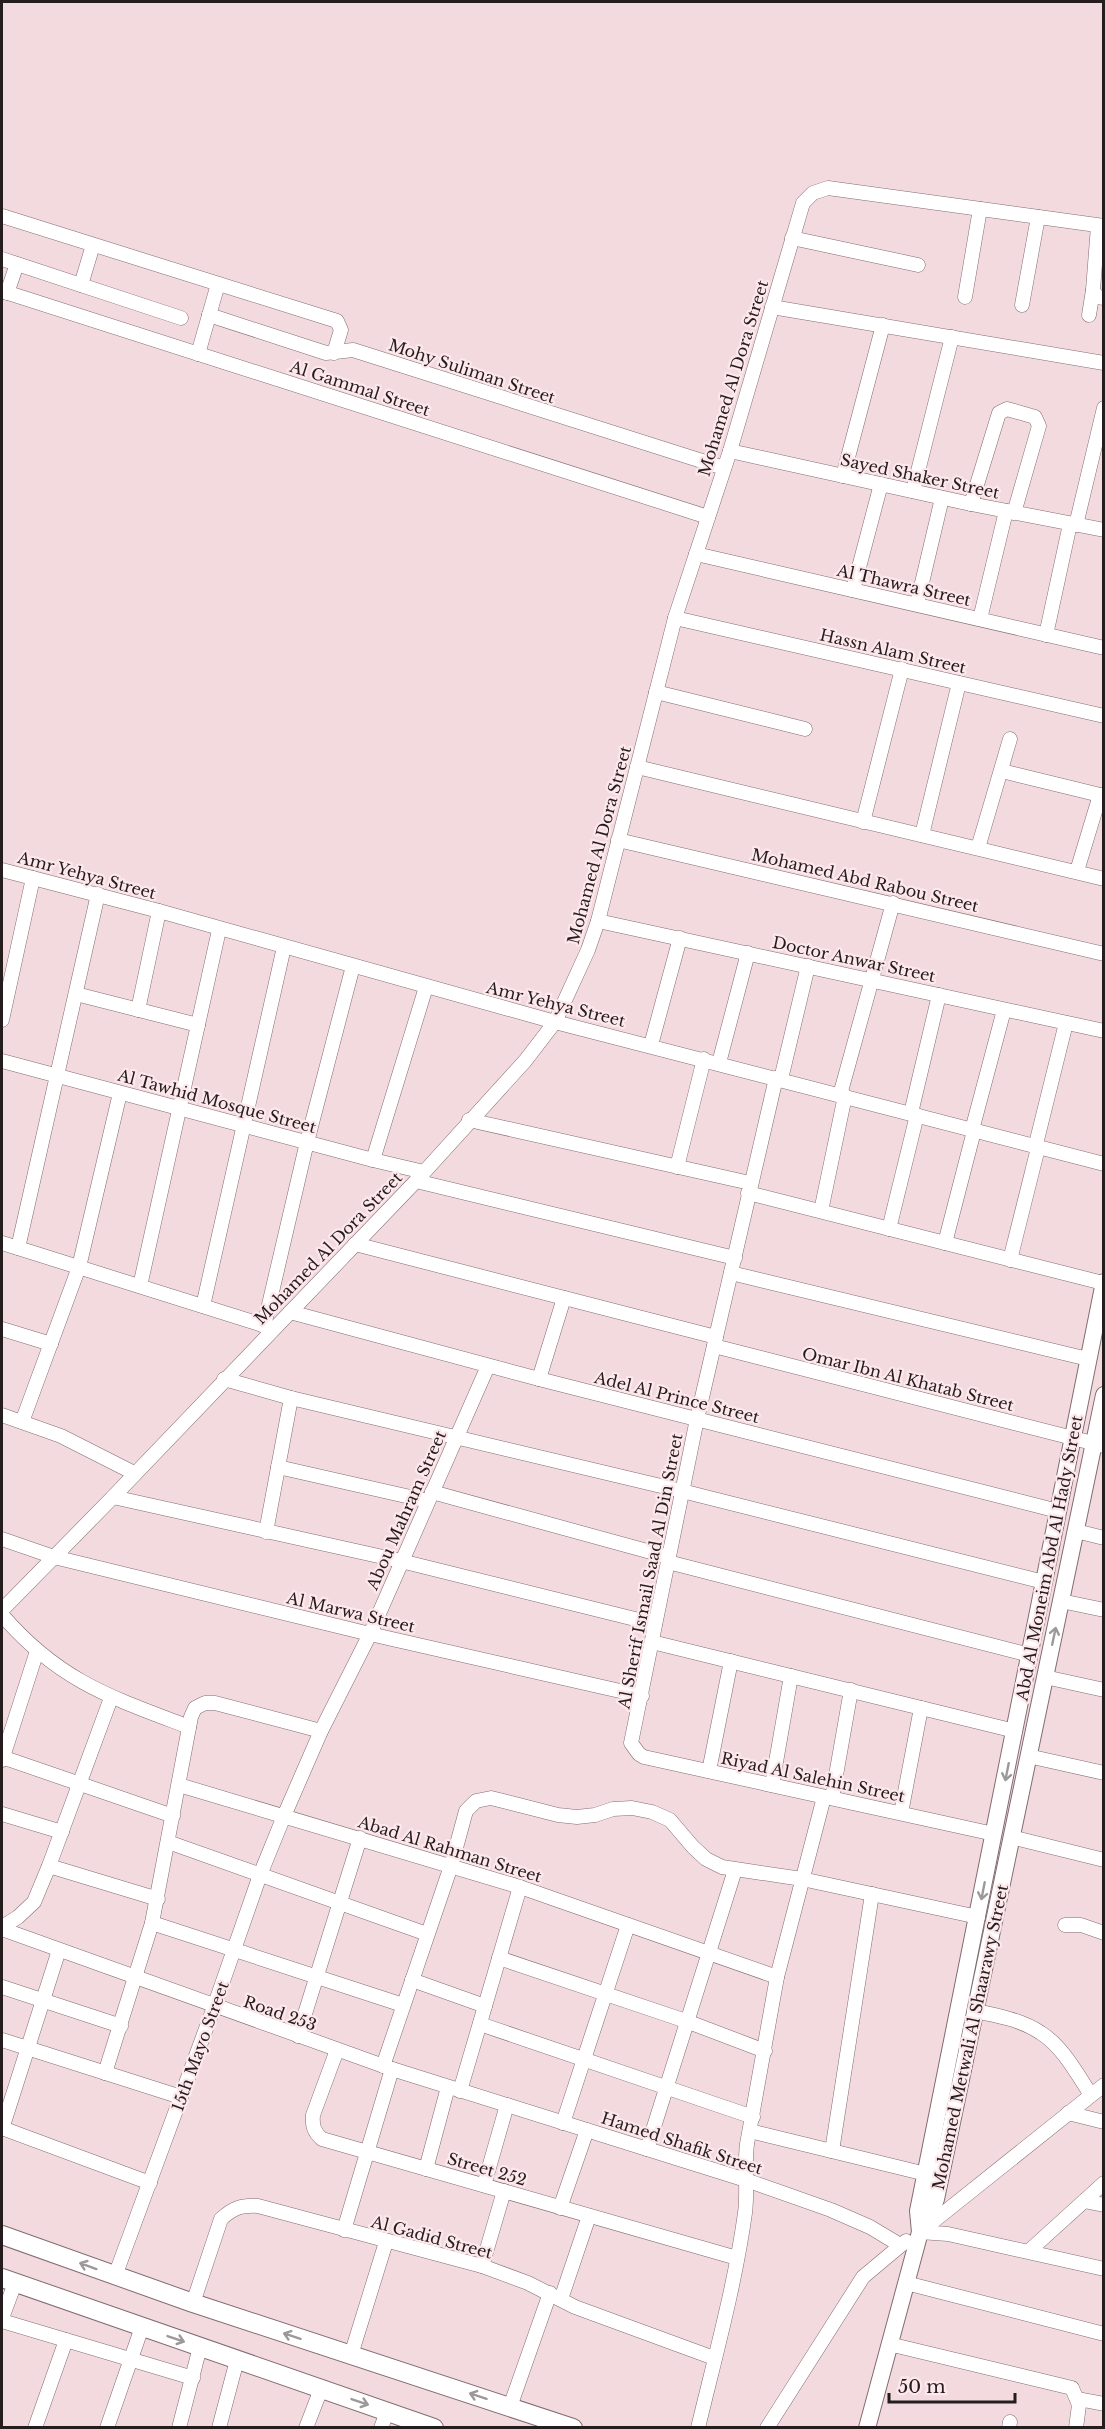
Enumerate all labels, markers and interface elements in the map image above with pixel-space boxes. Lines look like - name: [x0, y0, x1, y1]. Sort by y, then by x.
- street label: Mohamed Al Dora Street: [694, 277, 772, 479]
- street label: Mohy Suliman Street: [386, 335, 558, 407]
- street label: Al Gammal Street: [287, 356, 433, 420]
- street label: Sayed Shaker Street: [839, 449, 1001, 503]
- street label: Al Thawra Street: [834, 560, 973, 610]
- street label: Hassn Alam Street: [818, 624, 968, 678]
- street label: Mohamed Al Dora Street: [563, 744, 635, 946]
- street label: Mohamed Abd Rabou Street: [749, 844, 981, 916]
- street label: Amr Yehya Street: [15, 847, 158, 903]
- street label: Doctor Anwar Street: [771, 932, 937, 986]
- street label: Amr Yehya Street: [484, 977, 627, 1031]
- street label: Al Tawhid Mosque Street: [115, 1065, 318, 1137]
- street label: Mohamed Al Dora Street: [250, 1168, 406, 1328]
- street label: Omar Ibn Al Khatab Street: [800, 1343, 1016, 1415]
- street label: Adel Al Prince Street: [592, 1367, 761, 1427]
- street label: Abd Al Moneim Abd Al Hady Street: [1011, 1414, 1087, 1703]
- street label: Abou Mahram Street: [361, 1427, 450, 1594]
- street label: Al Sherif Ismail Saad Al Din Street: [613, 1432, 687, 1711]
- street label: Al Marwa Street: [284, 1587, 417, 1636]
- one-way arrow: [1048, 1627, 1060, 1646]
- street label: Riyad Al Salehin Street: [719, 1748, 907, 1806]
- one-way arrow: [1001, 1761, 1012, 1781]
- street label: Abad Al Rahman Street: [355, 1811, 544, 1886]
- one-way arrow: [977, 1881, 988, 1900]
- street label: Mohamed Metwali Al Shaarawy Street: [928, 1882, 1012, 2192]
- street label: 15th Mayo Street: [167, 1978, 233, 2114]
- street label: Road 253: [241, 1991, 319, 2035]
- street label: Hamed Shafik Street: [599, 2107, 765, 2179]
- street label: Street 252: [445, 2148, 529, 2190]
- street label: Al Gadid Street: [368, 2211, 495, 2263]
- one-way arrow: [79, 2259, 98, 2270]
- one-way arrow: [283, 2329, 302, 2340]
- one-way arrow: [166, 2334, 185, 2345]
- scale bar: [889, 2366, 1015, 2404]
- text: 50 m: [898, 2376, 946, 2398]
- one-way arrow: [469, 2390, 488, 2401]
- one-way arrow: [350, 2398, 369, 2409]

